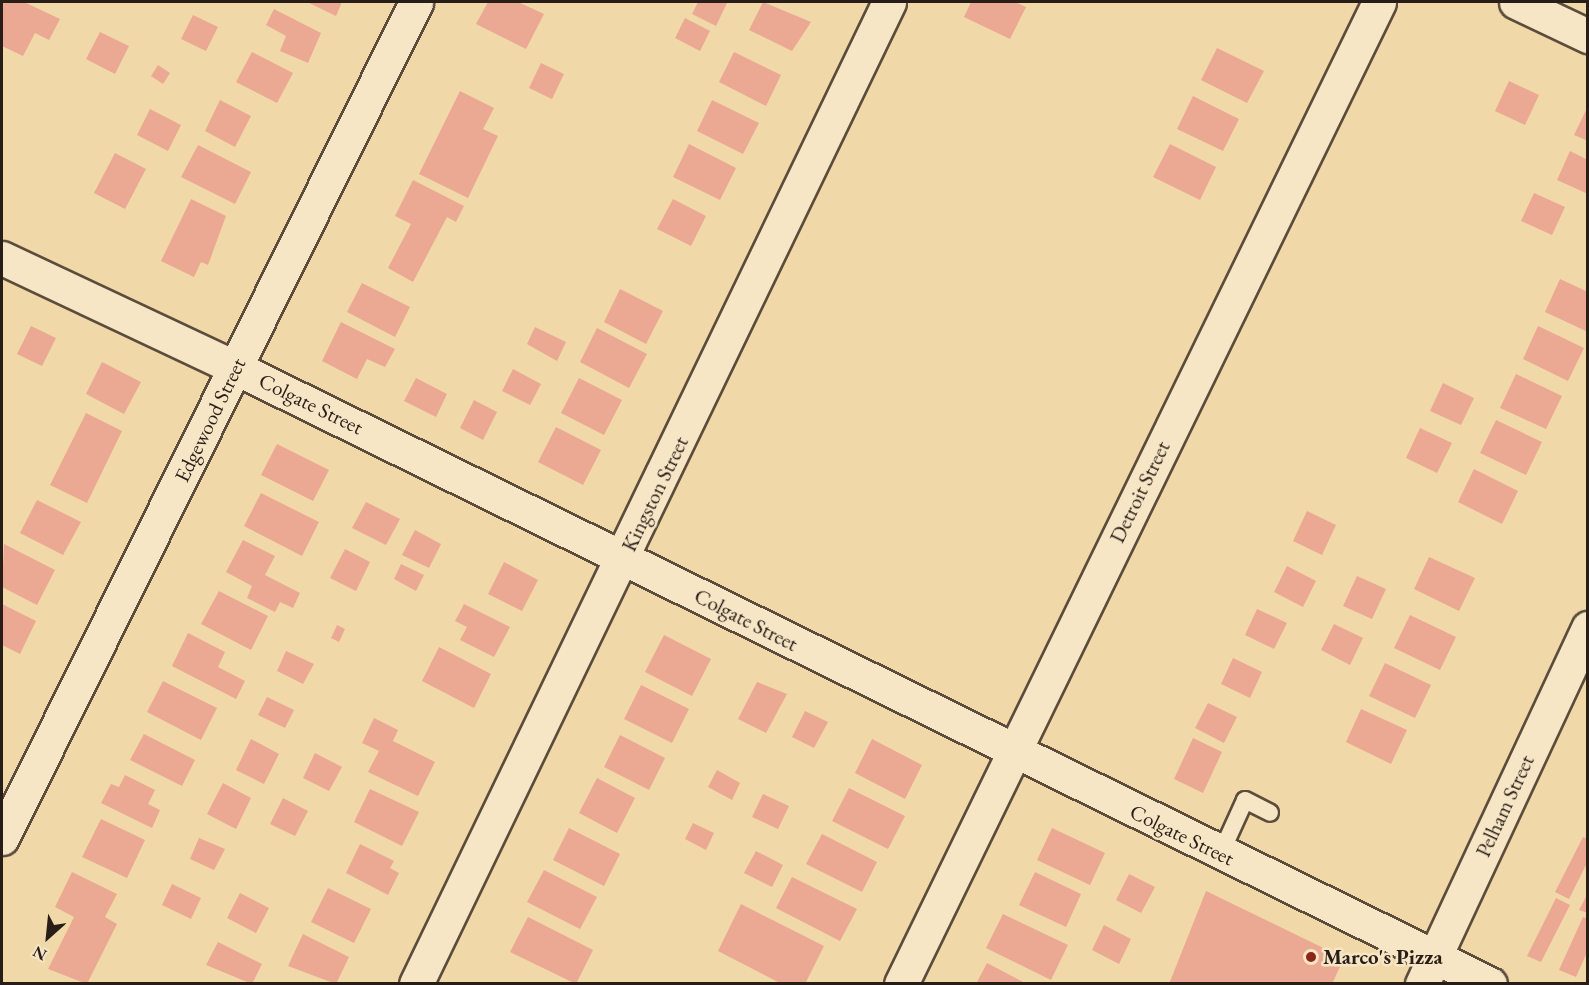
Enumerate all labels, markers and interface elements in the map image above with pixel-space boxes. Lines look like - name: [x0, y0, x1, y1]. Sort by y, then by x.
- street label: Edgewood Street: [169, 354, 251, 486]
- street label: Colgate Street: [255, 368, 367, 440]
- street label: Kingston Street: [616, 432, 694, 556]
- street label: Detroit Street: [1105, 437, 1175, 547]
- street label: Colgate Street: [690, 583, 802, 657]
- street label: Pelham Street: [1470, 751, 1540, 861]
- street label: Colgate Street: [1126, 799, 1238, 871]
- north arrow: [18, 907, 78, 967]
- text: N: [29, 941, 50, 966]
- place label: Marco's Pizza: [1323, 944, 1443, 970]
- marker: Marco's Pizza: [1304, 950, 1318, 964]

